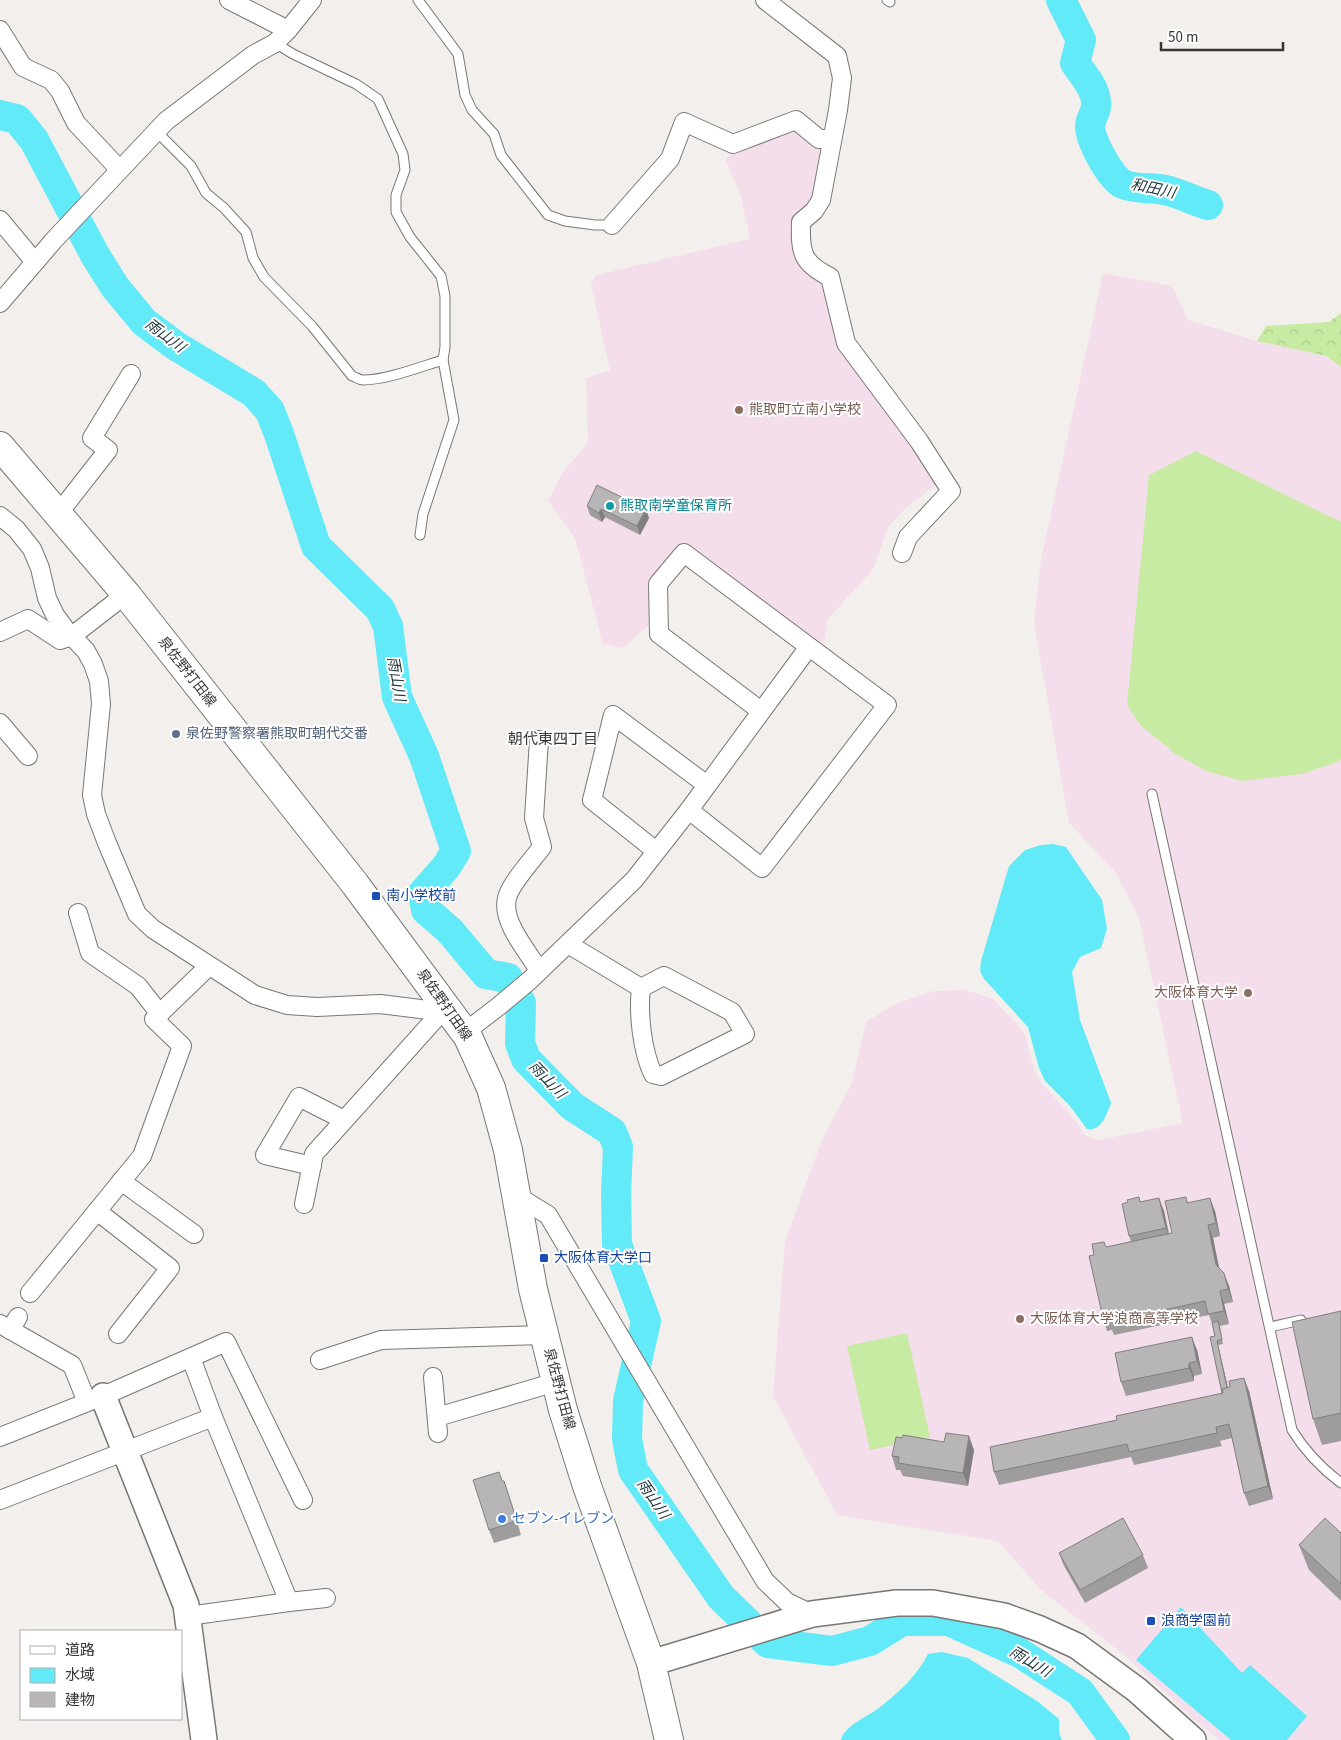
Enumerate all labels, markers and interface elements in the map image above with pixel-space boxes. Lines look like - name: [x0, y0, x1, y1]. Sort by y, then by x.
- scale bar: [1161, 20, 1284, 52]
- text: 50 m: [1168, 27, 1198, 48]
- water label: 和田川: [1129, 174, 1179, 204]
- water label: 雨山川: [141, 314, 191, 359]
- place label: 熊取町立南小学校: [749, 400, 861, 420]
- marker: 熊取町立南小学校: [733, 404, 745, 416]
- place label: 熊取南学童保育所: [620, 496, 732, 516]
- marker: 熊取南学童保育所: [604, 500, 616, 512]
- street label: 泉佐野打田線: [153, 633, 221, 711]
- water label: 雨山川: [382, 655, 411, 705]
- place label: 泉佐野警察署熊取町朝代交番: [186, 724, 368, 744]
- marker: 泉佐野警察署熊取町朝代交番: [170, 728, 182, 740]
- district label: 朝代東四丁目: [508, 729, 598, 750]
- place label: 南小学校前: [386, 886, 456, 906]
- marker: 南小学校前: [370, 890, 382, 902]
- street label: 泉佐野打田線: [412, 965, 476, 1045]
- place label: 大阪体育大学: [1154, 983, 1238, 1003]
- marker: 大阪体育大学: [1242, 987, 1254, 999]
- water label: 雨山川: [524, 1057, 572, 1105]
- place label: 大阪体育大学口: [554, 1248, 652, 1268]
- marker: 大阪体育大学口: [538, 1252, 550, 1264]
- place label: 大阪体育大学浪商高等学校: [1030, 1309, 1198, 1329]
- marker: 大阪体育大学浪商高等学校: [1014, 1313, 1026, 1325]
- street label: 泉佐野打田線: [538, 1346, 580, 1432]
- water label: 雨山川: [631, 1475, 676, 1525]
- place label: セブン-イレブン: [512, 1509, 614, 1529]
- marker: セブン-イレブン: [496, 1513, 508, 1525]
- place label: 浪商学園前: [1161, 1611, 1231, 1631]
- marker: 浪商学園前: [1145, 1615, 1157, 1627]
- legend: [20, 1630, 182, 1720]
- text: 道路: [65, 1640, 95, 1661]
- water label: 雨山川: [1005, 1641, 1056, 1684]
- text: 水域: [65, 1665, 95, 1686]
- text: 建物: [65, 1690, 95, 1711]

